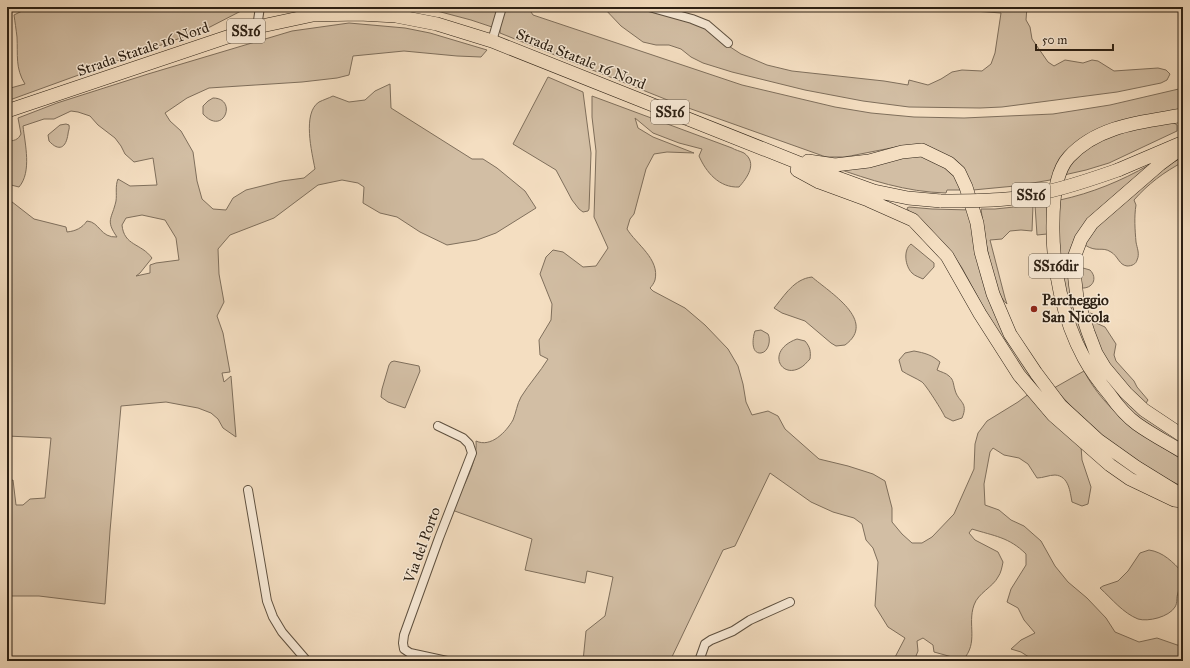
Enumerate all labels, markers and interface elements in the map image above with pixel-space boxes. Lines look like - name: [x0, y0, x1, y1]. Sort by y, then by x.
- street label: Strada Statale 16 Nord: [75, 18, 212, 80]
- road number: SS16: [227, 19, 265, 43]
- street label: Strada Statale 16 Nord: [513, 25, 649, 93]
- scale bar: [1036, 26, 1113, 52]
- text: 50 m: [1042, 33, 1067, 47]
- road number: SS16: [651, 100, 689, 124]
- road number: SS16: [1012, 183, 1050, 207]
- road number: SS16dir: [1029, 254, 1083, 278]
- place label: Parcheggio San Nicola: [1042, 291, 1110, 326]
- marker: Parcheggio San Nicola: [1029, 304, 1039, 314]
- street label: Via del Porto: [400, 504, 444, 586]

